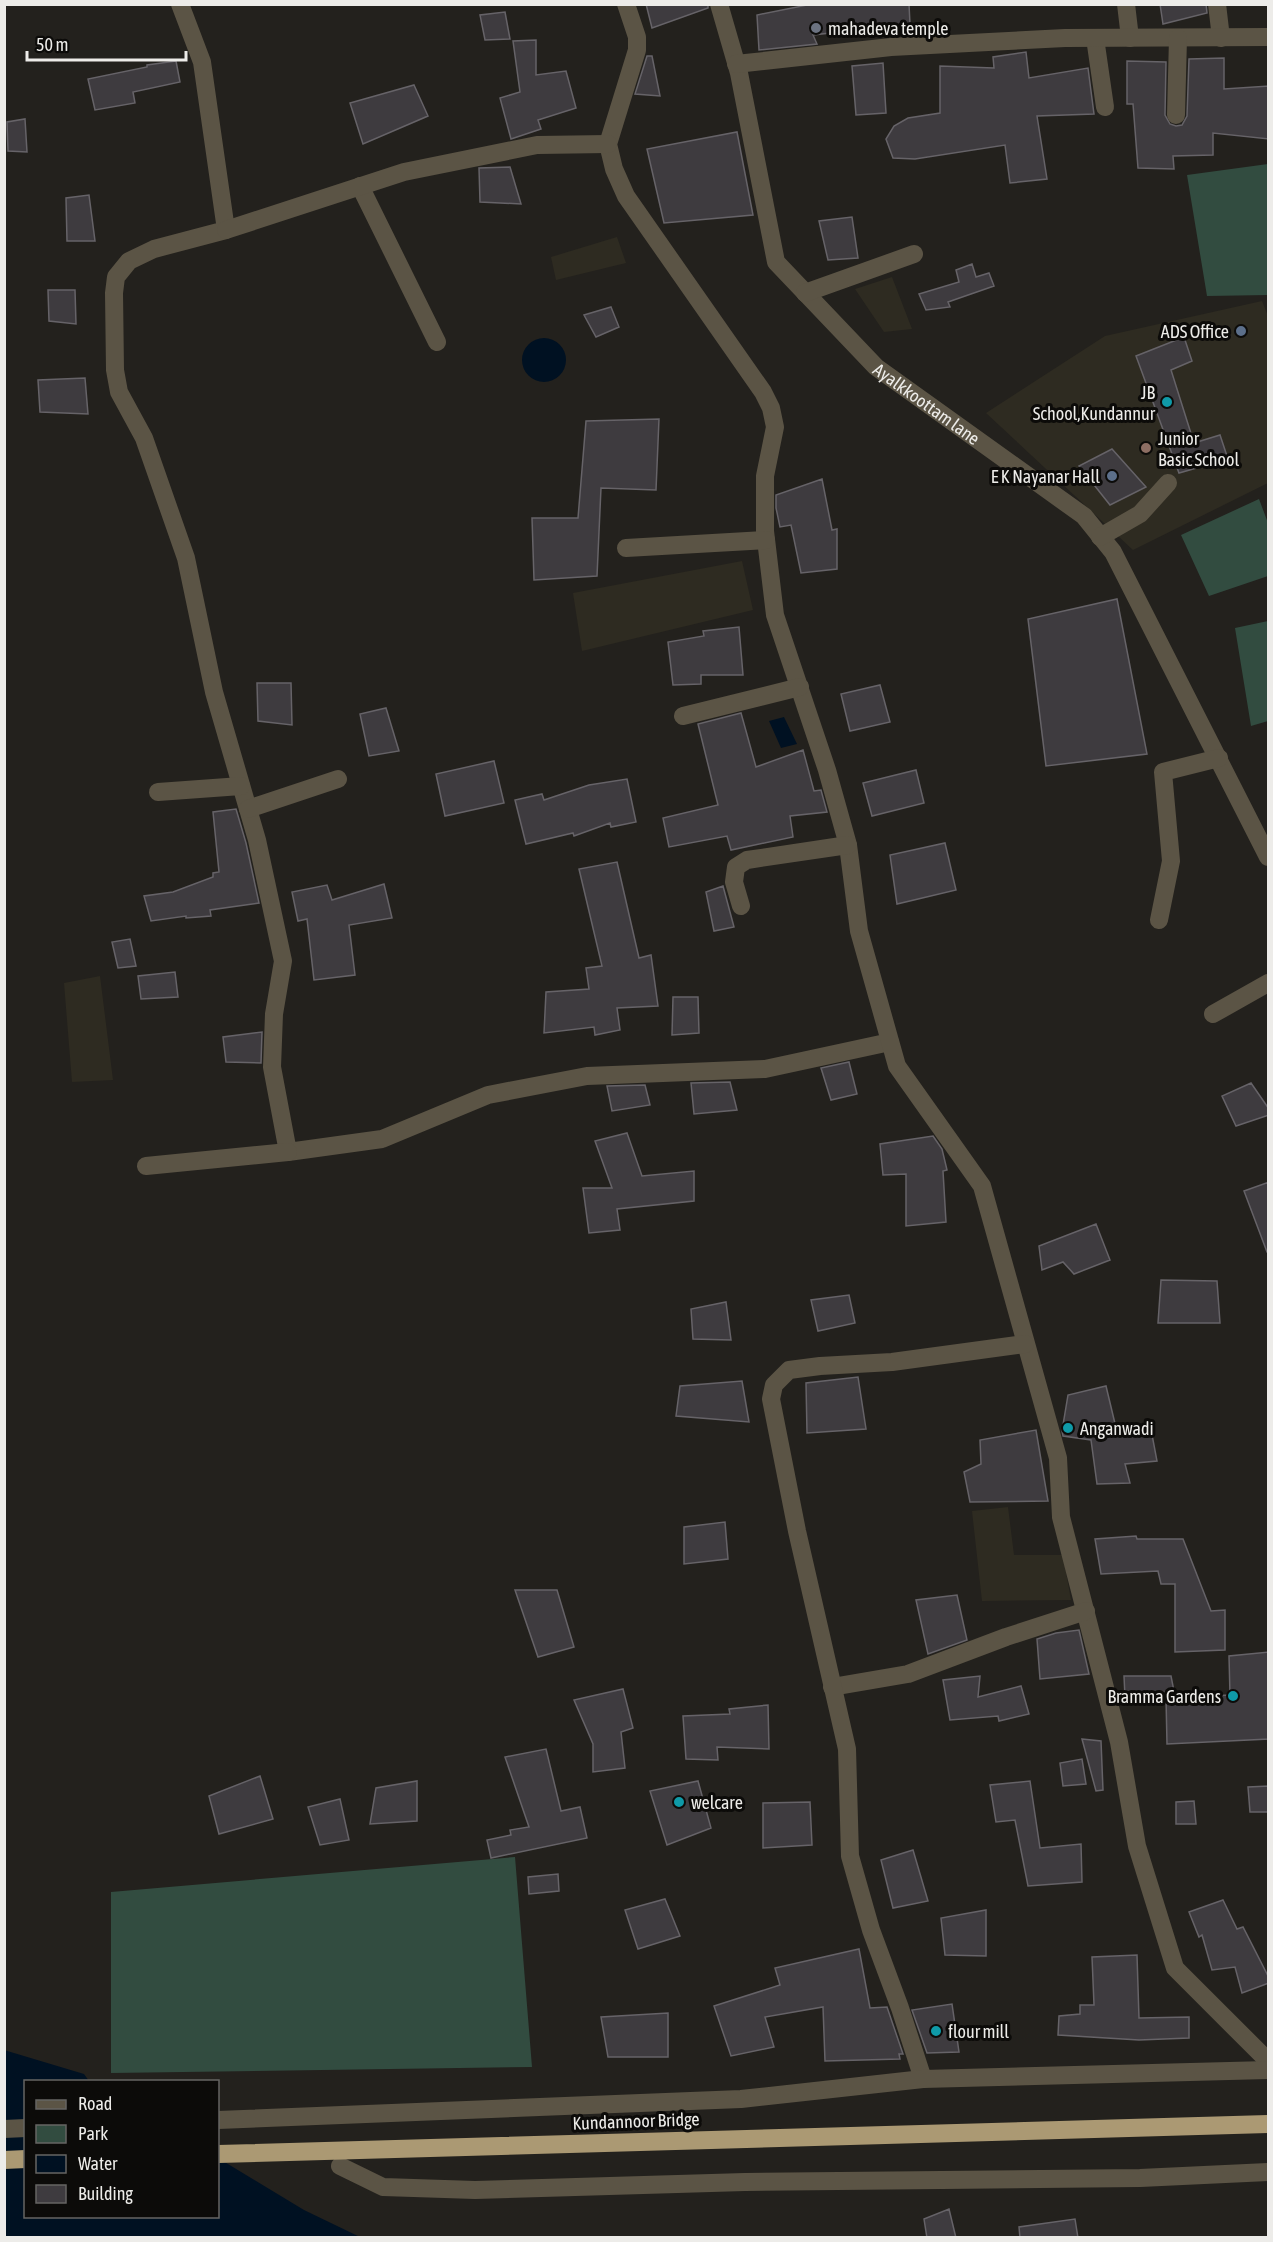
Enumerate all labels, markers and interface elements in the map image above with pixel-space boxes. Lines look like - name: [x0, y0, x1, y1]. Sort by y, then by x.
- place label: mahadeva temple: [828, 18, 948, 39]
- marker: mahadeva temple: [809, 21, 823, 35]
- scale bar: [27, 24, 186, 62]
- text: 50 m: [36, 34, 68, 55]
- place label: ADS Office: [1161, 321, 1229, 342]
- marker: ADS Office: [1234, 324, 1248, 338]
- street label: Ayalkkoottam lane: [870, 358, 984, 449]
- place label: JB School,Kundannur: [1033, 382, 1156, 424]
- marker: JB School,Kundannur: [1160, 395, 1174, 409]
- place label: Junior Basic School: [1158, 428, 1239, 470]
- marker: Junior Basic School: [1139, 441, 1153, 455]
- place label: E K Nayanar Hall: [991, 466, 1100, 487]
- marker: E K Nayanar Hall: [1105, 469, 1119, 483]
- place label: Anganwadi: [1080, 1418, 1154, 1439]
- marker: Anganwadi: [1061, 1421, 1075, 1435]
- place label: Bramma Gardens: [1107, 1686, 1221, 1707]
- marker: Bramma Gardens: [1226, 1689, 1240, 1703]
- place label: welcare: [691, 1792, 743, 1813]
- marker: welcare: [672, 1795, 686, 1809]
- place label: flour mill: [948, 2021, 1009, 2042]
- marker: flour mill: [929, 2024, 943, 2038]
- legend: [24, 2080, 219, 2218]
- text: Road: [78, 2093, 112, 2114]
- street label: Kundannoor Bridge: [572, 2108, 700, 2134]
- text: Park: [78, 2123, 108, 2144]
- text: Water: [78, 2153, 118, 2174]
- text: Building: [78, 2183, 133, 2204]

